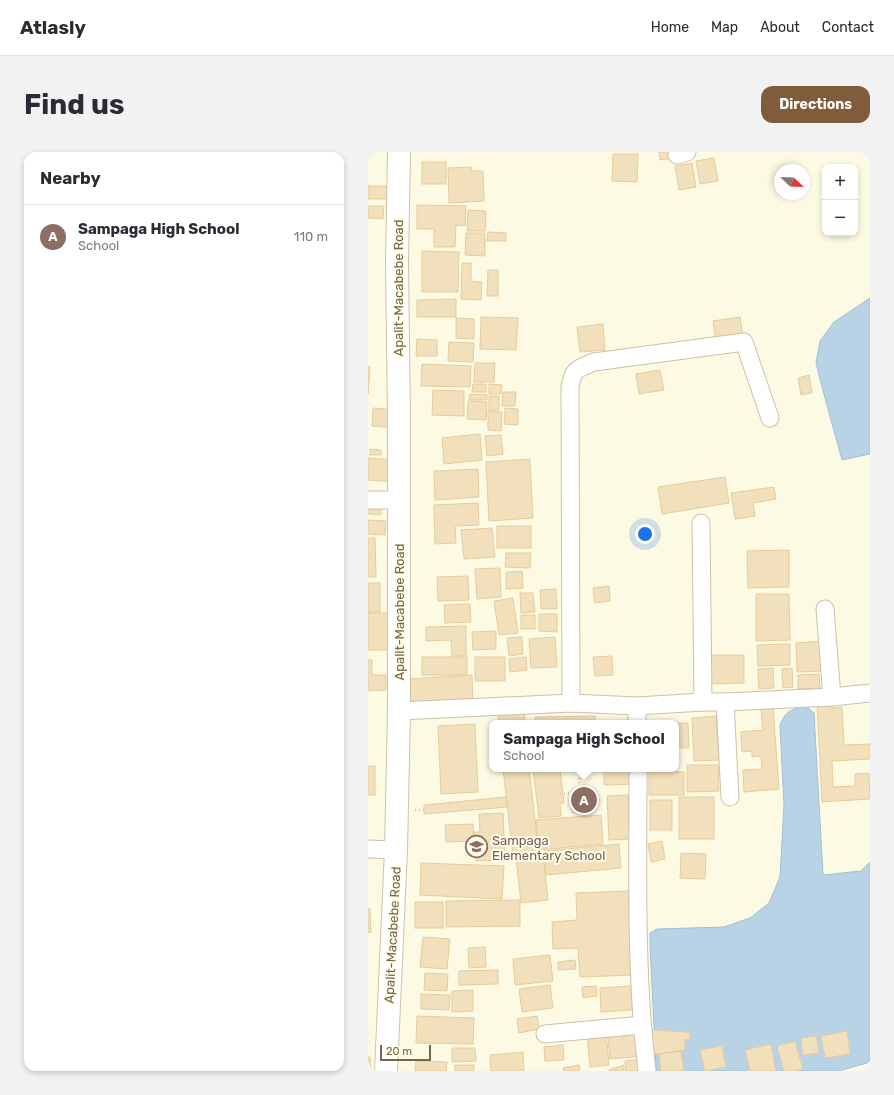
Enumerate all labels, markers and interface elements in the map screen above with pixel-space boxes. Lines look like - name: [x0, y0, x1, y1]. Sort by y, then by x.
- text: Atlasly: [20, 16, 86, 39]
- text: Home: [651, 19, 689, 36]
- text: Map: [711, 19, 738, 36]
- text: About: [760, 19, 800, 36]
- text: Contact: [822, 19, 874, 36]
- button: Directions: [761, 86, 870, 123]
- text: Find us: [24, 88, 124, 121]
- north arrow: [774, 164, 810, 200]
- map controls: [822, 164, 858, 236]
- button: +: [822, 164, 858, 200]
- text: Nearby: [40, 168, 101, 188]
- button: −: [822, 200, 858, 236]
- text: Sampaga High School: [78, 220, 240, 238]
- street label: Apalit-Macabebe Road: [391, 220, 406, 356]
- text: A: [48, 229, 58, 244]
- text: 110 m: [294, 229, 328, 244]
- text: School: [78, 238, 119, 253]
- your location: [635, 524, 655, 544]
- street label: Apalit-Macabebe Road: [392, 544, 407, 680]
- popup: [489, 720, 679, 772]
- text: Sampaga High School: [503, 730, 665, 748]
- text: School: [503, 748, 545, 763]
- pin: A: [571, 785, 597, 815]
- place label: Sampaga Elementary School: [492, 833, 605, 863]
- school or university icon: Sampaga Elementary School: [464, 834, 490, 860]
- street label: Apalit-Macabebe Road: [381, 866, 404, 1004]
- scale bar: [380, 1043, 431, 1062]
- text: 20 m: [386, 1045, 412, 1058]

